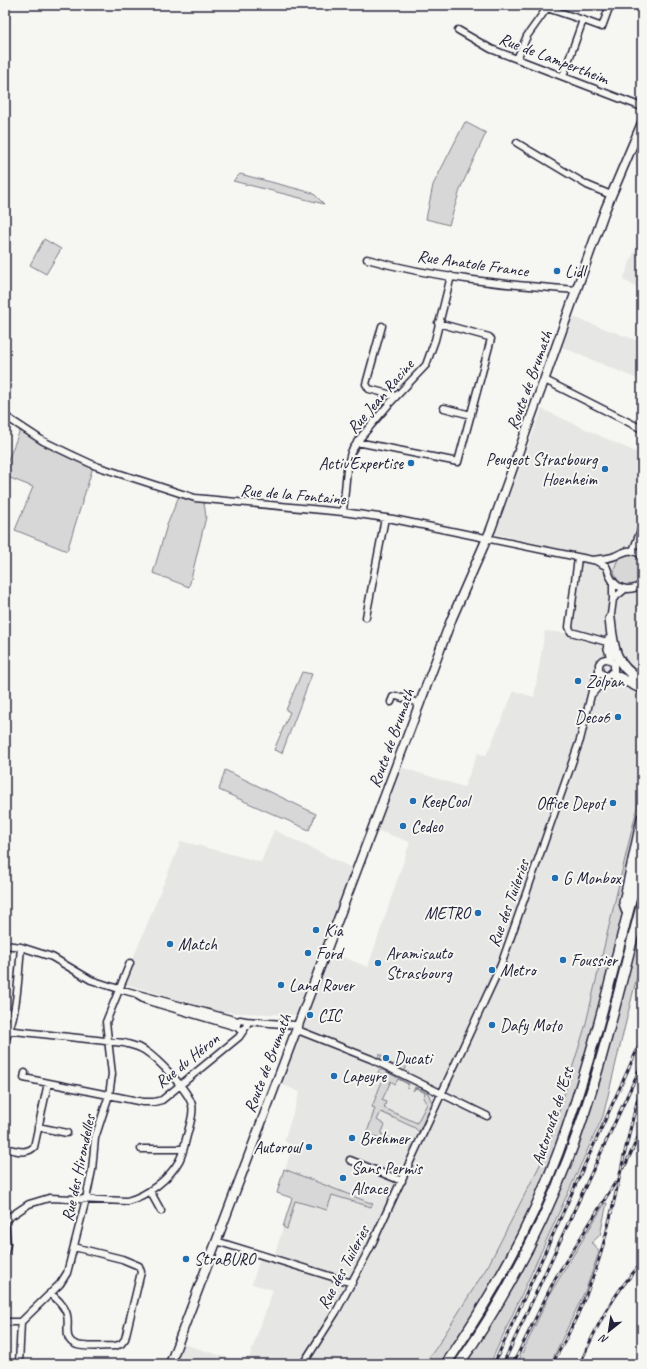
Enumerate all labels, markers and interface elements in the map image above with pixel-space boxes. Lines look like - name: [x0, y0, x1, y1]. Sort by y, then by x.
- street label: Rue de Lampertheim: [496, 28, 613, 90]
- street label: Rue Anatole France: [416, 245, 531, 282]
- place label: Lidl: [565, 261, 588, 282]
- marker: Lidl: [552, 266, 562, 276]
- street label: Route de Brumath: [502, 327, 557, 433]
- street label: Rue Jean Racine: [342, 354, 419, 438]
- place label: Peugeot Strasbourg Hoenheim: [486, 449, 599, 490]
- place label: Activ'Expertise: [319, 453, 404, 474]
- marker: Activ'Expertise: [406, 458, 416, 468]
- marker: Peugeot Strasbourg Hoenheim: [600, 464, 610, 474]
- street label: Rue de la Fontaine: [240, 479, 348, 510]
- place label: Zolpan: [586, 671, 625, 692]
- marker: Zolpan: [573, 676, 583, 686]
- street label: Route de Brumath: [364, 685, 419, 791]
- place label: Deco6: [575, 707, 611, 728]
- marker: Deco6: [613, 712, 623, 722]
- place label: KeepCool: [421, 791, 472, 812]
- place label: Office Depot: [536, 793, 607, 814]
- marker: KeepCool: [408, 796, 418, 806]
- marker: Office Depot: [608, 798, 618, 808]
- place label: Cedeo: [411, 816, 444, 837]
- marker: Cedeo: [398, 821, 408, 831]
- street label: Rue des Tuileries: [483, 855, 534, 950]
- place label: G Monbox: [563, 868, 622, 889]
- marker: G Monbox: [550, 873, 560, 883]
- place label: METRO: [425, 903, 472, 924]
- marker: METRO: [473, 908, 483, 918]
- place label: Kia: [324, 920, 344, 941]
- marker: Kia: [311, 925, 321, 935]
- place label: Match: [178, 934, 217, 955]
- marker: Match: [165, 939, 175, 949]
- place label: Ford: [316, 943, 345, 964]
- place label: Aramisauto Strasbourg: [386, 943, 454, 984]
- marker: Ford: [303, 948, 313, 958]
- place label: Foussier: [571, 950, 619, 971]
- marker: Foussier: [558, 955, 568, 965]
- marker: Aramisauto Strasbourg: [373, 958, 383, 968]
- place label: Metro: [500, 960, 538, 981]
- marker: Metro: [487, 965, 497, 975]
- place label: Land Rover: [289, 975, 356, 996]
- marker: Land Rover: [276, 980, 286, 990]
- place label: CIC: [318, 1005, 344, 1026]
- marker: CIC: [305, 1010, 315, 1020]
- street label: Route de Brumath: [239, 1011, 296, 1115]
- place label: Dafy Moto: [500, 1015, 563, 1036]
- marker: Dafy Moto: [487, 1020, 497, 1030]
- street label: Rue du Héron: [151, 1028, 224, 1093]
- place label: Ducati: [394, 1048, 435, 1069]
- marker: Ducati: [381, 1053, 391, 1063]
- street label: Autoroute de l’Est: [527, 1062, 579, 1168]
- place label: Lapeyre: [342, 1066, 388, 1087]
- marker: Lapeyre: [329, 1071, 339, 1081]
- street label: Rue des Hirondelles: [57, 1112, 100, 1223]
- place label: Brehmer: [360, 1128, 411, 1149]
- marker: Brehmer: [347, 1133, 357, 1143]
- place label: Autoroul: [253, 1137, 304, 1158]
- marker: Autoroul: [304, 1142, 314, 1152]
- place label: Sans Permis Alsace: [351, 1158, 423, 1199]
- marker: Sans Permis Alsace: [338, 1173, 348, 1183]
- street label: Rue des Tuileries: [313, 1221, 375, 1313]
- place label: StraBURO: [194, 1249, 257, 1270]
- marker: StraBURO: [181, 1254, 191, 1264]
- north arrow: [589, 1311, 629, 1351]
- text: N: [596, 1331, 610, 1347]

